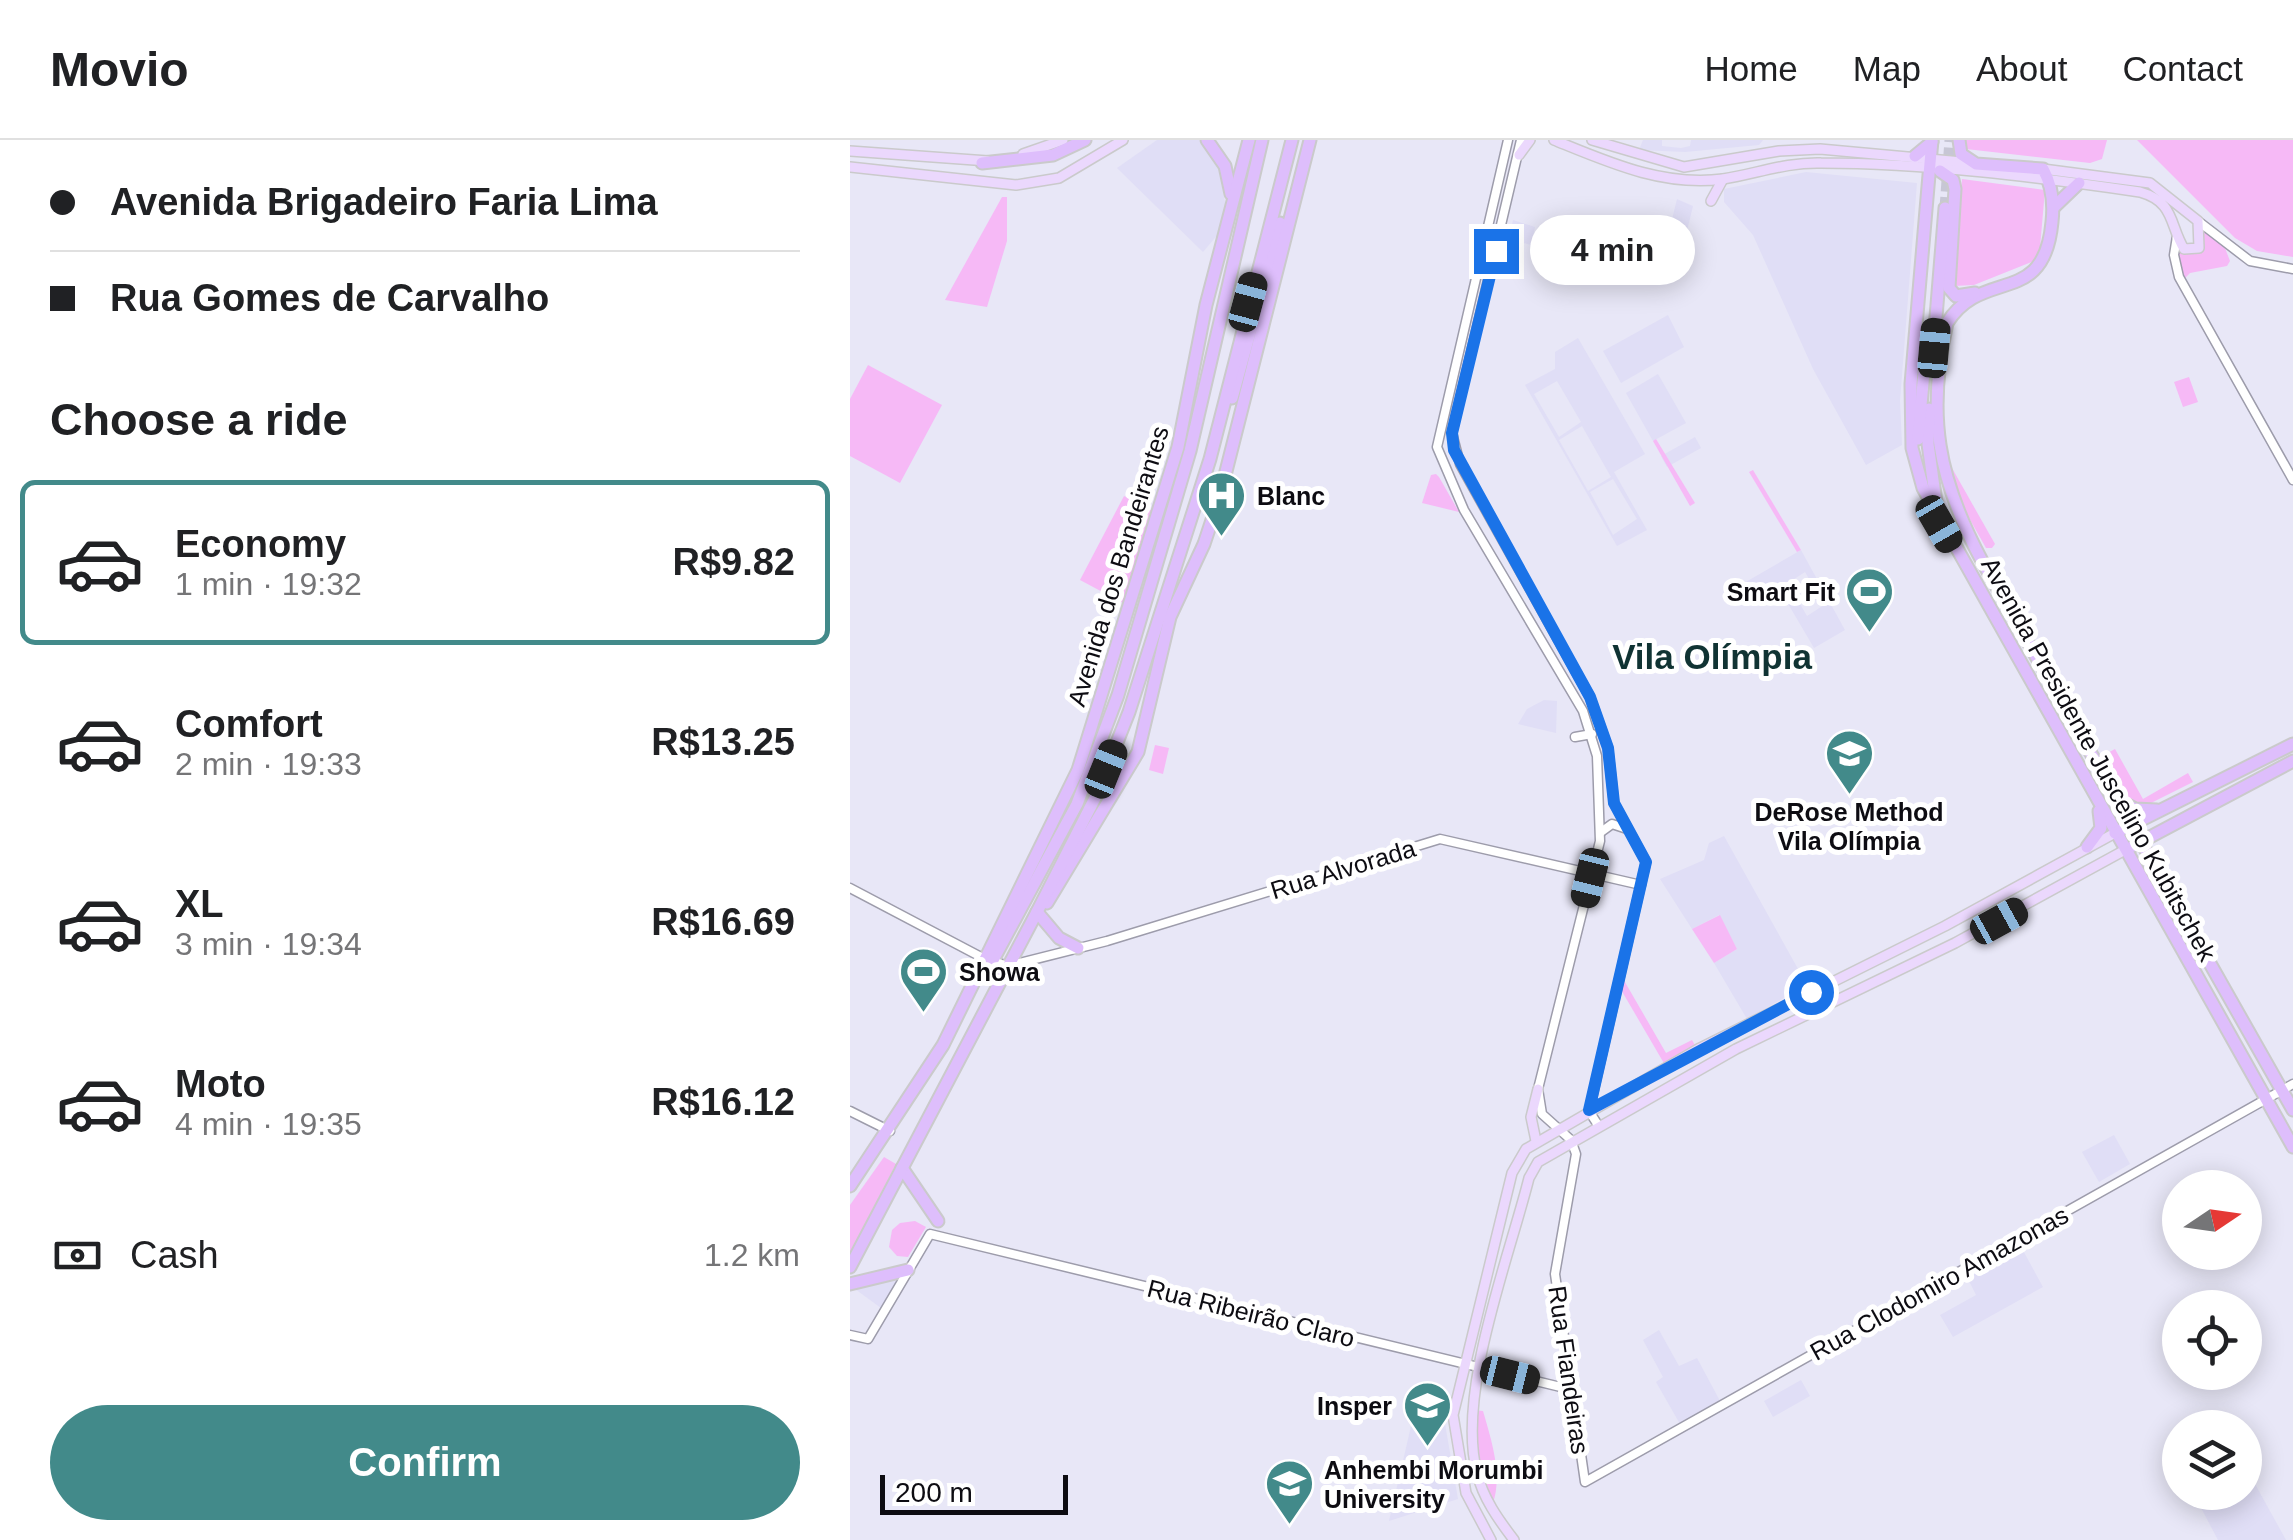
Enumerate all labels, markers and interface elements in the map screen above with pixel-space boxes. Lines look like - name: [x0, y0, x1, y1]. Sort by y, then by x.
- text: Movio: [50, 43, 189, 96]
- text: Home: [1704, 49, 1798, 88]
- text: Map: [1853, 49, 1921, 88]
- text: About: [1976, 49, 2067, 88]
- text: Contact: [2122, 49, 2243, 88]
- text: Avenida Brigadeiro Faria Lima: [110, 181, 658, 223]
- callout: 4 min: [1531, 216, 1696, 286]
- route end: [1474, 229, 1519, 274]
- text: 4 min: [1571, 232, 1654, 268]
- car: [1226, 269, 1270, 335]
- text: Rua Gomes de Carvalho: [110, 277, 549, 319]
- car: [1916, 317, 1952, 379]
- text: Choose a ride: [50, 394, 348, 445]
- street label: Avenida dos Bandeirantes: [1062, 423, 1174, 709]
- hospital icon: Blanc: [1196, 470, 1248, 538]
- place label: Blanc: [1257, 482, 1325, 510]
- car: [1911, 491, 1967, 557]
- icon: car: [55, 518, 145, 608]
- text: Economy: [175, 523, 346, 565]
- text: R$9.82: [672, 541, 795, 583]
- street label: Avenida Presidente Juscelino Kubitschek: [1976, 552, 2222, 966]
- text: 1 min · 19:32: [175, 566, 362, 602]
- sports icon: Smart Fit: [1844, 566, 1896, 634]
- place label: Smart Fit: [1727, 578, 1836, 606]
- district label: Vila Olímpia: [1612, 637, 1812, 676]
- icon: car: [55, 698, 145, 788]
- text: Comfort: [175, 703, 323, 745]
- text: R$13.25: [651, 721, 795, 763]
- school or university icon: DeRose Method Vila Olímpia: [1823, 728, 1875, 796]
- car: [1081, 736, 1131, 802]
- text: 2 min · 19:33: [175, 746, 362, 782]
- place label: DeRose Method Vila Olímpia: [1755, 798, 1943, 855]
- street label: Rua Alvorada: [1267, 834, 1419, 904]
- car: [1568, 845, 1612, 911]
- icon: car: [55, 878, 145, 968]
- text: XL: [175, 883, 224, 925]
- car: [1965, 893, 2033, 949]
- text: R$16.69: [651, 901, 795, 943]
- text: 3 min · 19:34: [175, 926, 362, 962]
- sports icon: Showa: [898, 946, 950, 1014]
- place label: Showa: [959, 958, 1041, 986]
- route start: [1789, 970, 1834, 1015]
- icon: car: [55, 1058, 145, 1148]
- text: Moto: [175, 1063, 266, 1105]
- text: R$16.12: [651, 1081, 795, 1123]
- text: 4 min · 19:35: [175, 1106, 362, 1142]
- north arrow: [2162, 1170, 2262, 1270]
- map controls: [2162, 1170, 2262, 1510]
- street label: Rua Clodomiro Amazonas: [1805, 1200, 2073, 1366]
- icon: cash: [50, 1228, 105, 1283]
- text: Cash: [130, 1234, 219, 1276]
- text: 1.2 km: [704, 1237, 800, 1273]
- street label: Rua Ribeirão Claro: [1144, 1274, 1358, 1352]
- street label: Rua Fiandeiras: [1543, 1284, 1595, 1456]
- button: locate: [2162, 1290, 2262, 1390]
- car: [1477, 1353, 1543, 1397]
- school or university icon: Insper: [1401, 1380, 1453, 1448]
- place label: Insper: [1317, 1392, 1392, 1420]
- button: Confirm: [50, 1405, 800, 1520]
- button: layers: [2162, 1410, 2262, 1510]
- place label: Anhembi Morumbi University: [1324, 1456, 1543, 1513]
- school or university icon: Anhembi Morumbi University: [1263, 1458, 1315, 1526]
- scale bar: [880, 1470, 1068, 1514]
- text: 200 m: [895, 1477, 973, 1508]

